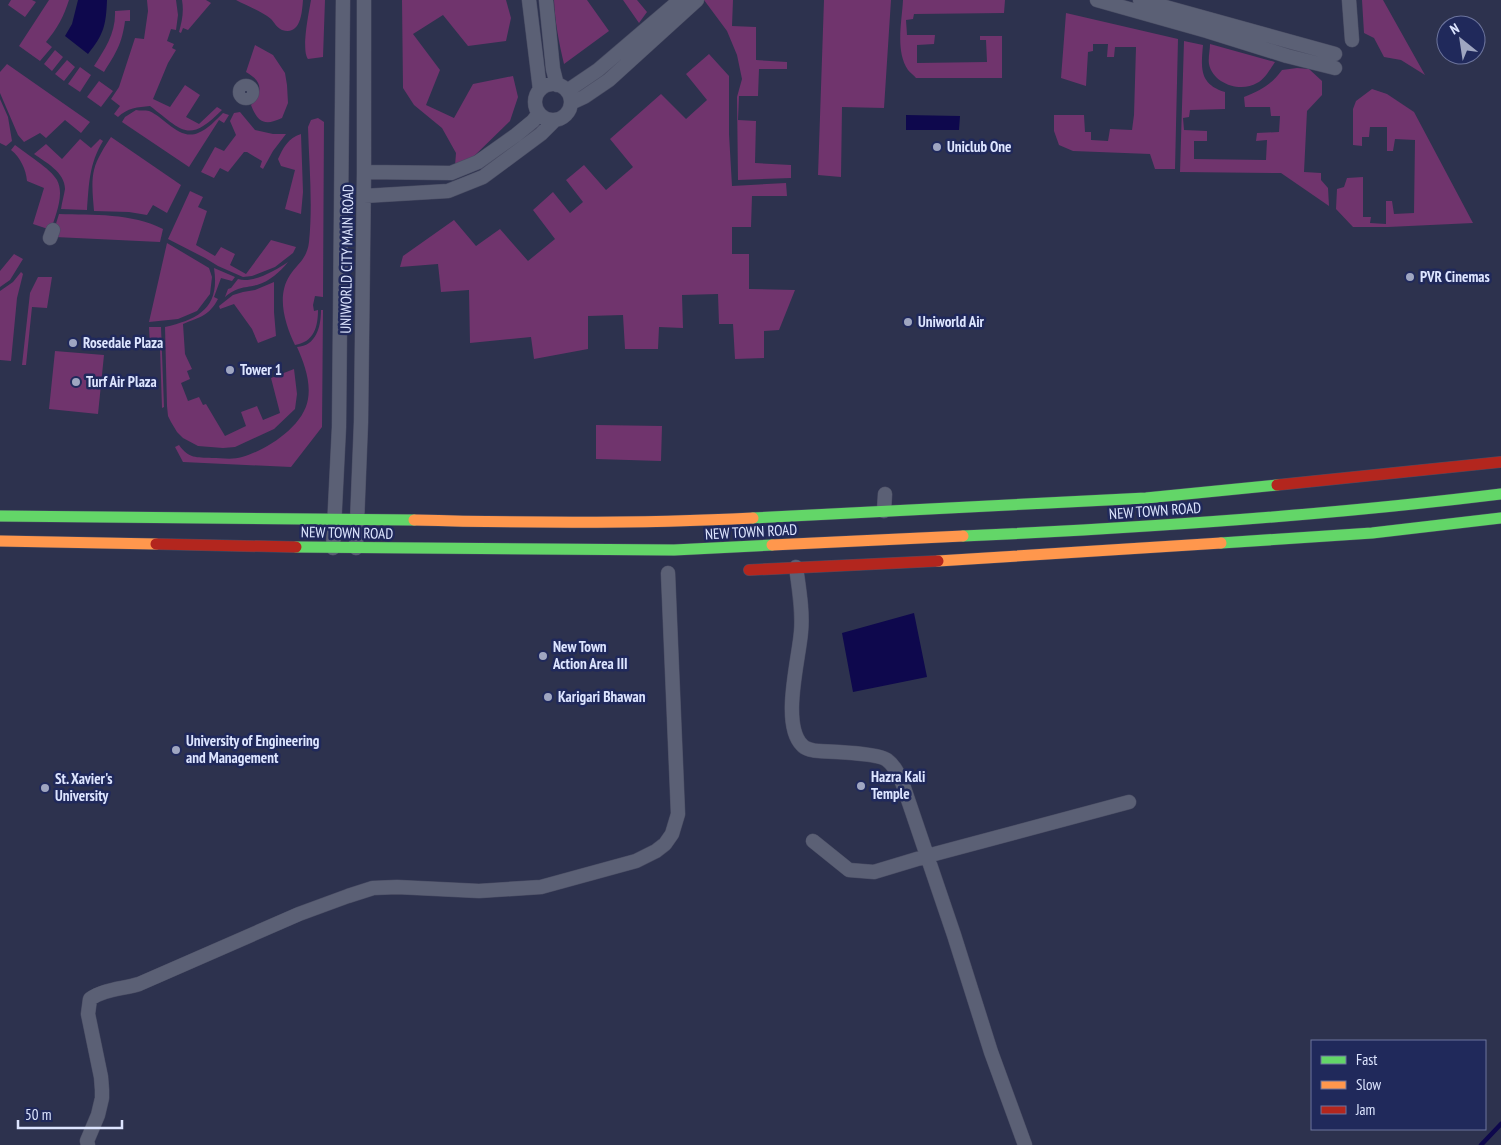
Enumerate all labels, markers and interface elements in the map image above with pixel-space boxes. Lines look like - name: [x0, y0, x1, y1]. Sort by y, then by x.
- north arrow: [1436, 15, 1486, 65]
- text: N: [1447, 19, 1462, 38]
- place label: Uniclub One: [947, 137, 1011, 156]
- marker: Uniclub One: [931, 141, 943, 153]
- street label: UNIWORLD CITY MAIN ROAD: [336, 184, 357, 334]
- place label: PVR Cinemas: [1420, 267, 1490, 286]
- marker: PVR Cinemas: [1404, 271, 1416, 283]
- place label: Uniworld Air: [918, 312, 985, 331]
- marker: Uniworld Air: [902, 316, 914, 328]
- place label: Rosedale Plaza: [83, 333, 163, 352]
- marker: Rosedale Plaza: [67, 337, 79, 349]
- place label: Tower 1: [240, 360, 282, 379]
- marker: Tower 1: [224, 364, 236, 376]
- place label: Turf Air Plaza: [86, 372, 157, 391]
- marker: Turf Air Plaza: [70, 376, 82, 388]
- street label: NEW TOWN ROAD: [1108, 498, 1202, 523]
- street label: NEW TOWN ROAD: [704, 520, 798, 543]
- street label: NEW TOWN ROAD: [301, 522, 393, 543]
- place label: New Town Action Area III: [552, 637, 628, 673]
- marker: New Town Action Area III: [537, 650, 549, 662]
- place label: Karigari Bhawan: [558, 687, 646, 706]
- marker: Karigari Bhawan: [542, 691, 554, 703]
- place label: University of Engineering and Management: [186, 731, 320, 767]
- marker: University of Engineering and Management: [170, 744, 182, 756]
- place label: Hazra Kali Temple: [871, 767, 925, 803]
- place label: St. Xavier's University: [55, 769, 113, 805]
- marker: Hazra Kali Temple: [855, 780, 867, 792]
- marker: St. Xavier's University: [39, 782, 51, 794]
- legend: [1311, 1040, 1486, 1130]
- text: Fast: [1356, 1050, 1377, 1069]
- text: Slow: [1356, 1075, 1381, 1094]
- scale bar: [18, 1098, 121, 1130]
- text: Jam: [1355, 1100, 1375, 1119]
- text: 50 m: [25, 1105, 51, 1124]

